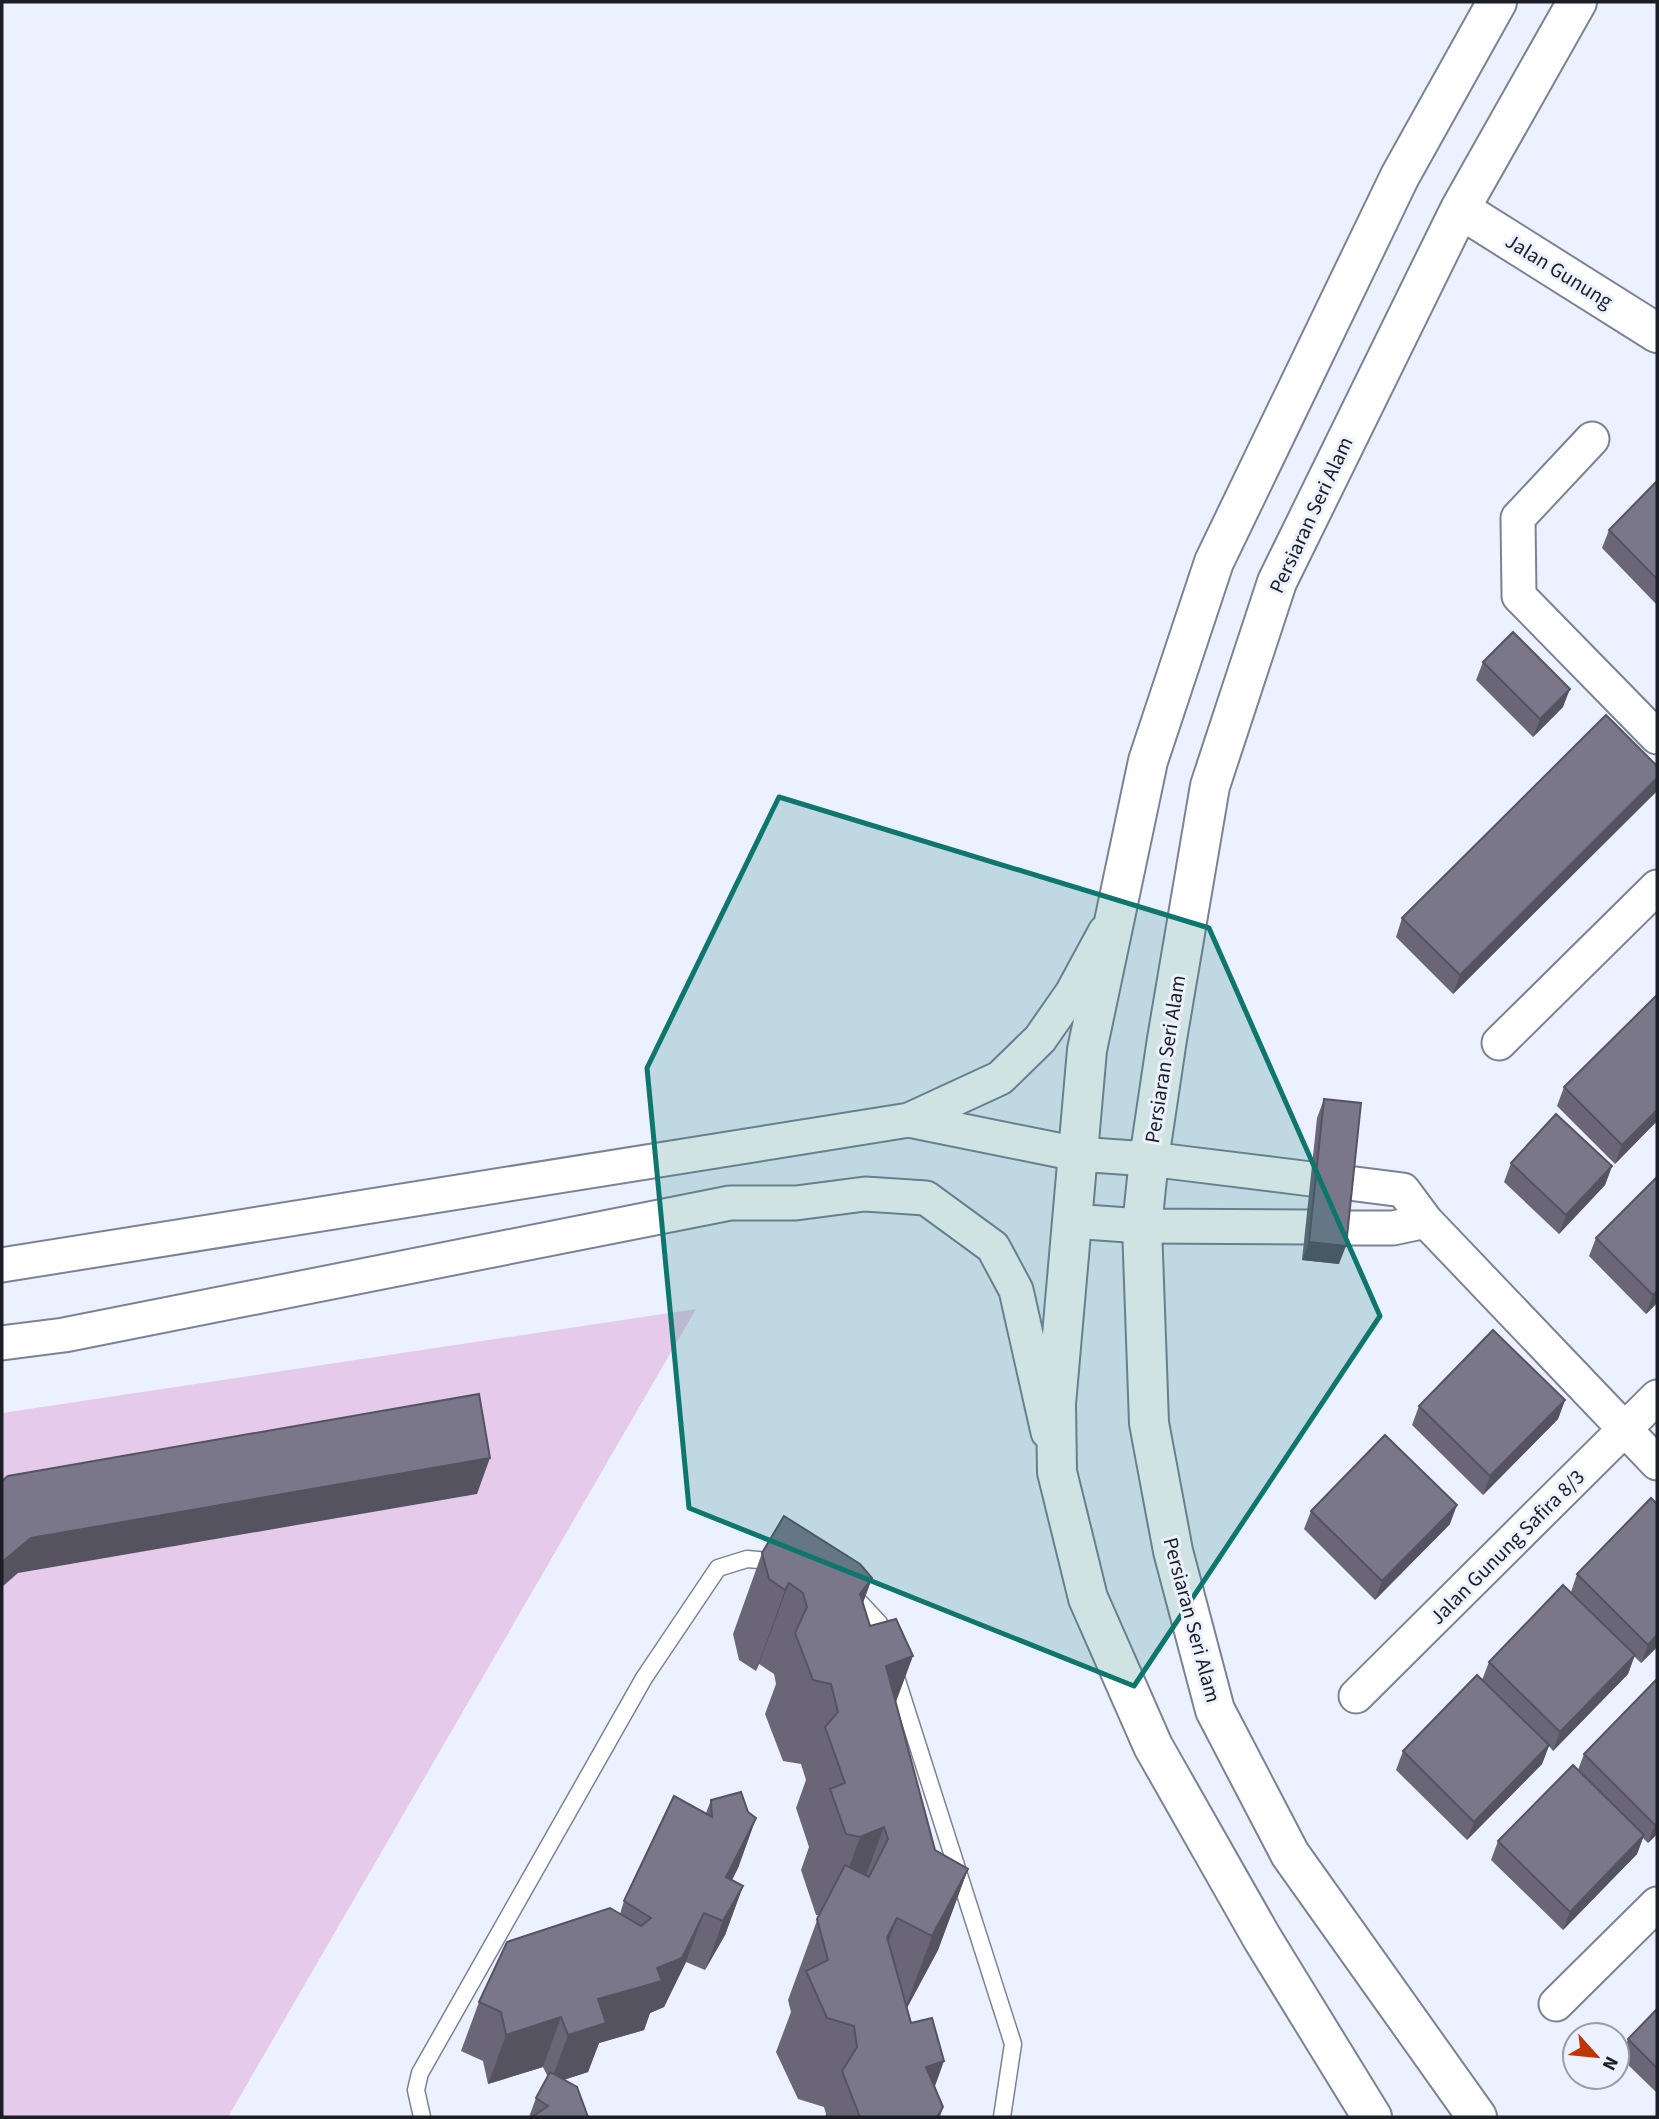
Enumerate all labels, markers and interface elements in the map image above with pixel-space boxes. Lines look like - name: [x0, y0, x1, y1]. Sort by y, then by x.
- street label: Jalan Gunung: [1499, 226, 1619, 316]
- street label: Persiaran Seri Alam: [1262, 432, 1360, 598]
- street label: Persiaran Seri Alam: [1137, 973, 1193, 1145]
- street label: Jalan Gunung Safira 8/3: [1423, 1463, 1591, 1631]
- street label: Persiaran Seri Alam: [1156, 1534, 1228, 1706]
- north arrow: [1561, 2021, 1631, 2091]
- text: N: [1595, 2051, 1625, 2075]

